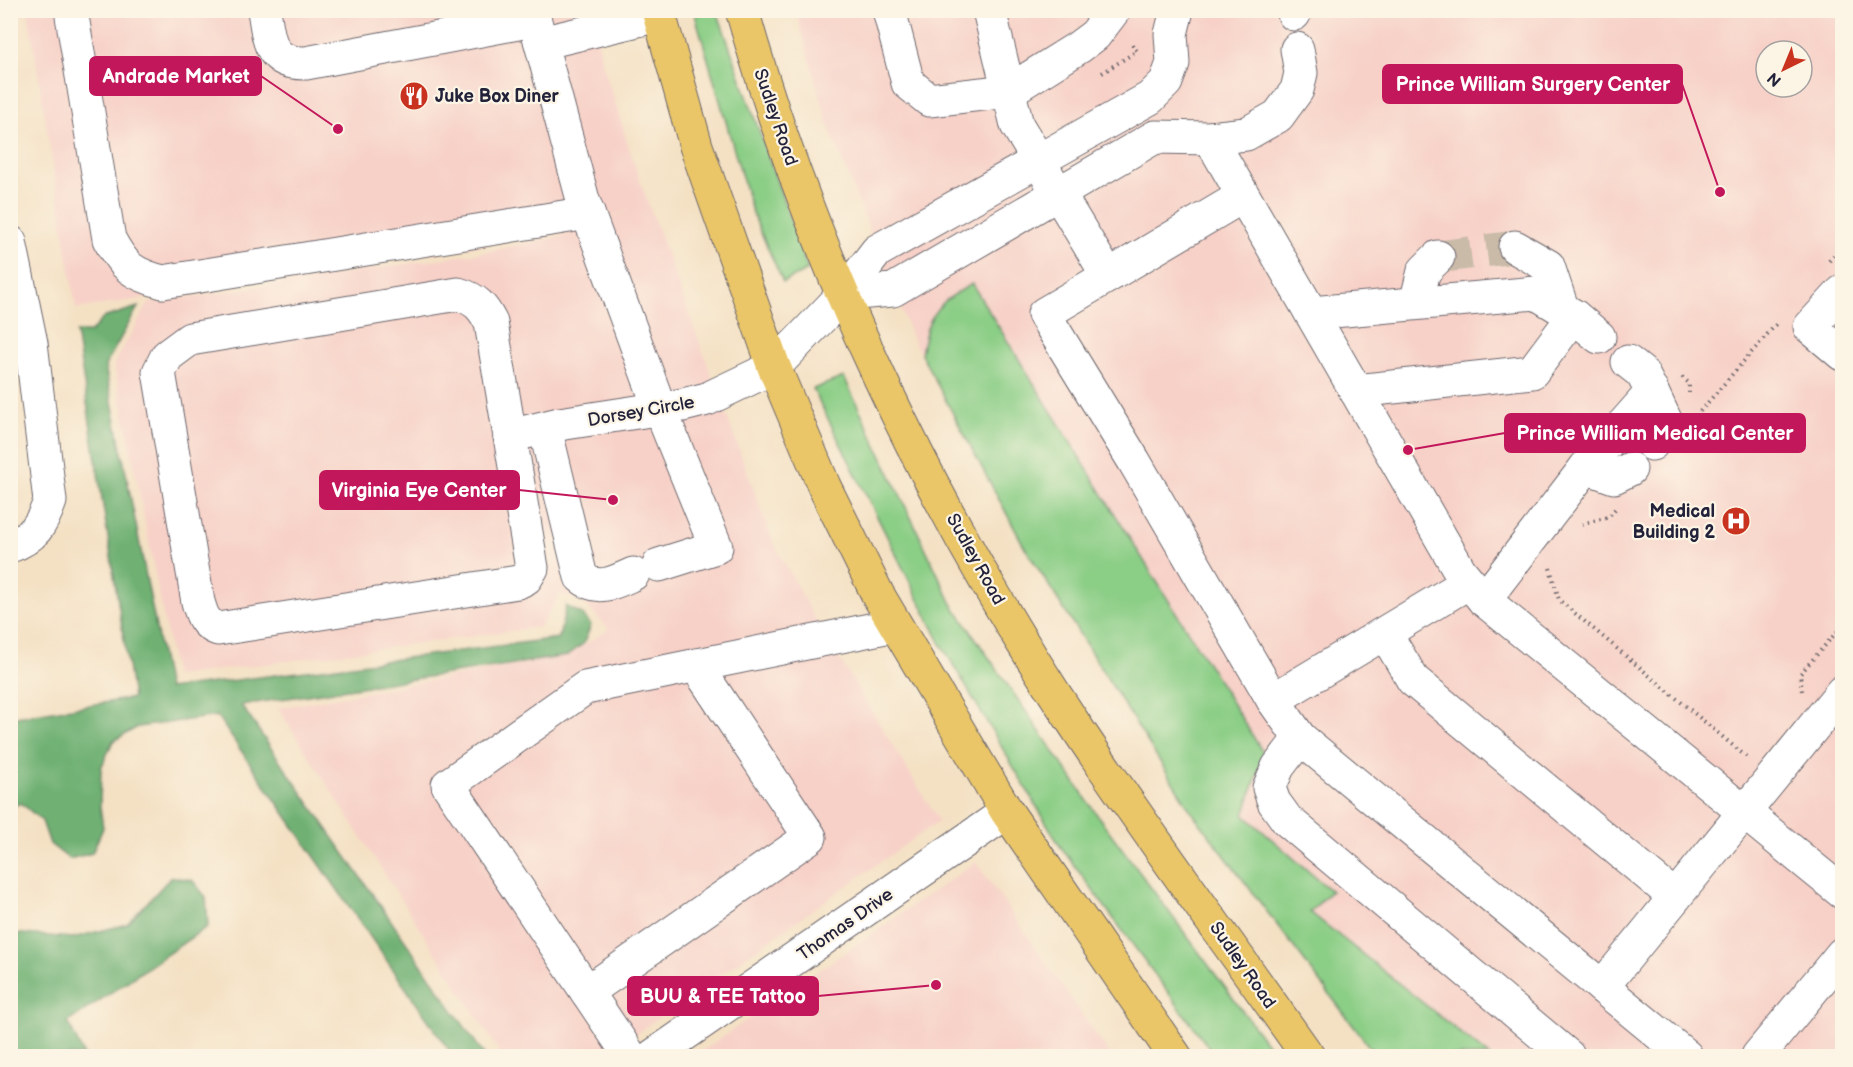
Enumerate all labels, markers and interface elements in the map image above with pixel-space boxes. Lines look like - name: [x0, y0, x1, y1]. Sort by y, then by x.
- north arrow: [1754, 39, 1814, 99]
- callout: Andrade Market: [90, 57, 261, 95]
- text: Andrade Market: [101, 65, 250, 89]
- callout: Prince William Surgery Center: [1383, 65, 1682, 103]
- street label: Sudley Road: [749, 66, 802, 168]
- text: N: [1764, 68, 1786, 90]
- text: Prince William Surgery Center: [1396, 73, 1671, 97]
- restaurant icon: Juke Box Diner: [398, 80, 430, 112]
- place label: Juke Box Diner: [435, 86, 560, 107]
- street label: Dorsey Circle: [586, 392, 696, 431]
- callout: Prince William Medical Center: [1505, 414, 1805, 452]
- text: Prince William Medical Center: [1517, 422, 1794, 446]
- callout: Virginia Eye Center: [320, 471, 519, 509]
- text: Virginia Eye Center: [331, 479, 508, 503]
- place label: Medical Building 2: [1632, 501, 1715, 543]
- hospital icon: Medical Building 2: [1720, 505, 1752, 537]
- street label: Sudley Road: [942, 510, 1009, 608]
- street label: Thomas Drive: [794, 884, 897, 965]
- street label: Sudley Road: [1205, 918, 1280, 1013]
- callout: BUU & TEE Tattoo: [628, 977, 818, 1015]
- text: BUU & TEE Tattoo: [640, 985, 806, 1009]

